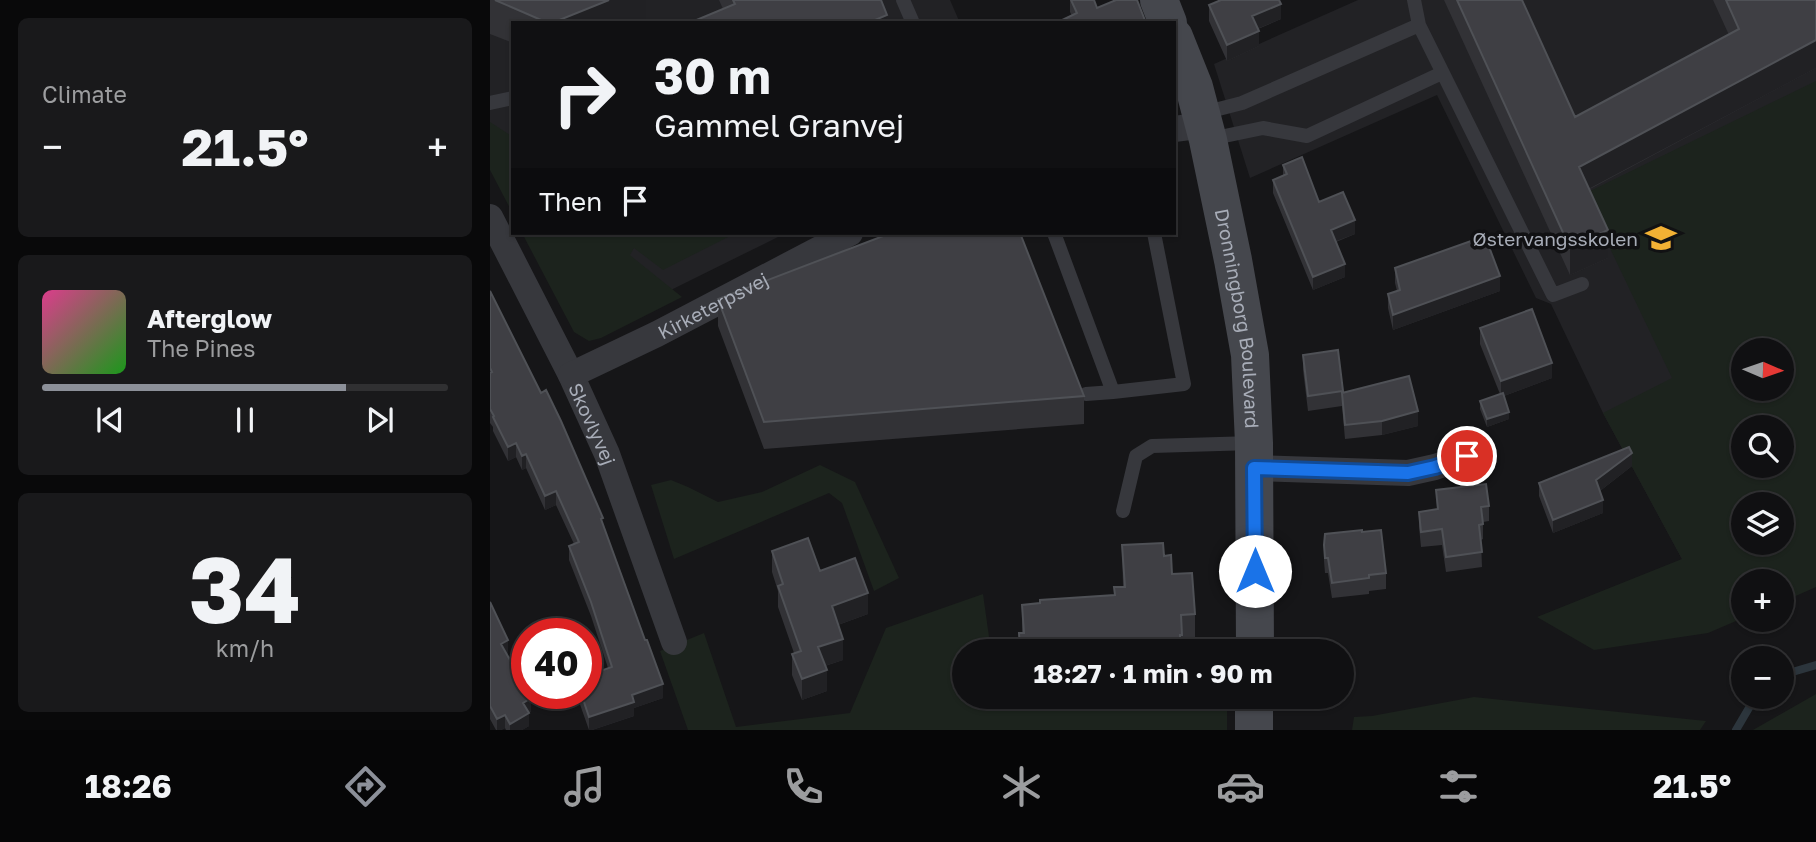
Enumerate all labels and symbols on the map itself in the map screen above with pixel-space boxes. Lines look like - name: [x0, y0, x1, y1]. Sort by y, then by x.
- street label: Dronningborg Boulevard: [1211, 206, 1265, 429]
- school or university icon: Østervangsskolen: [1644, 221, 1678, 255]
- place label: Østervangsskolen: [1473, 227, 1638, 250]
- street label: Kirketerpsvej: [654, 267, 772, 343]
- north arrow: [1731, 338, 1794, 401]
- street label: Skovlyvej: [565, 379, 621, 468]
- pin: [1437, 426, 1497, 486]
- position arrow: [1218, 534, 1292, 608]
- speed limit sign: 40: [511, 618, 602, 709]

